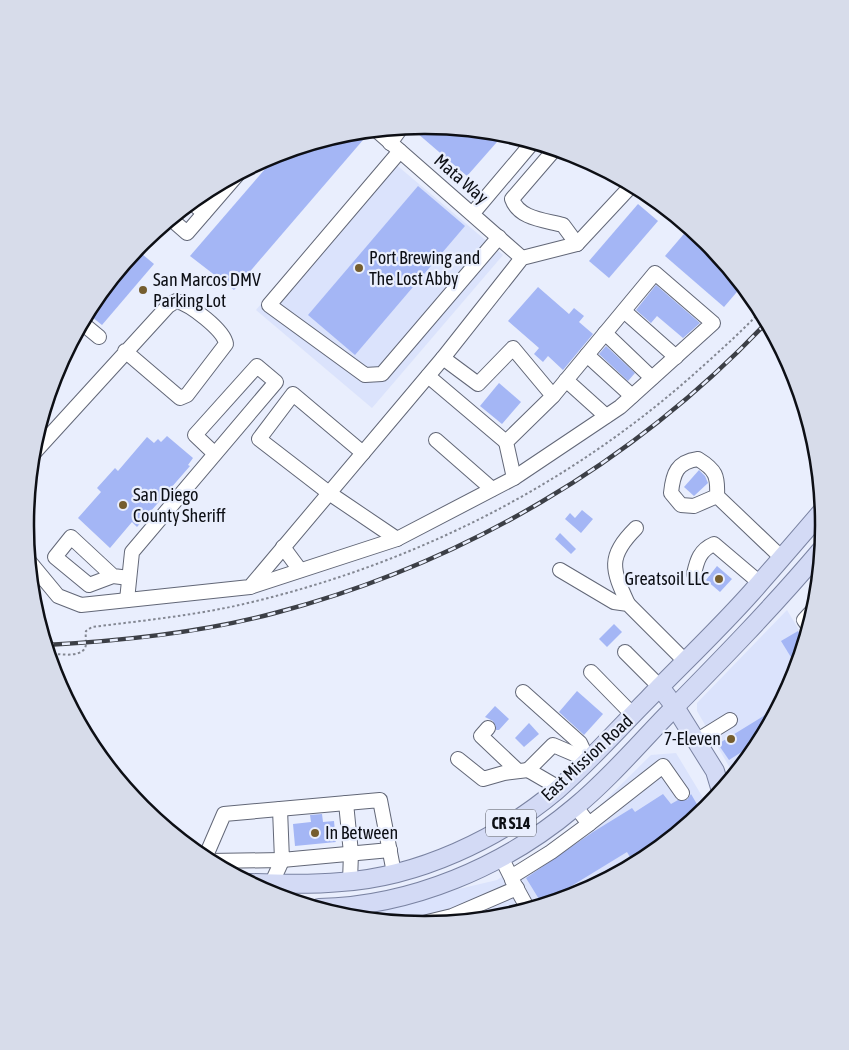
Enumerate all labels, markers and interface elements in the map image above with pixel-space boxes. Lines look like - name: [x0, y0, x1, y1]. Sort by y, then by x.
- street label: Mata Way: [430, 149, 493, 208]
- place label: Port Brewing and The Lost Abby: [369, 247, 480, 289]
- marker: Port Brewing and The Lost Abby: [353, 262, 365, 274]
- place label: San Marcos DMV Parking Lot: [153, 269, 261, 311]
- marker: San Marcos DMV Parking Lot: [137, 284, 149, 296]
- place label: San Diego County Sheriff: [133, 484, 226, 526]
- marker: San Diego County Sheriff: [117, 499, 129, 511]
- place label: Greatsoil LLC: [625, 568, 709, 589]
- marker: Greatsoil LLC: [713, 573, 725, 585]
- street label: East Mission Road: [537, 710, 637, 805]
- place label: 7-Eleven: [664, 728, 721, 749]
- marker: 7-Eleven: [725, 733, 737, 745]
- road number: CR S14: [486, 810, 536, 836]
- place label: In Between: [325, 822, 398, 843]
- marker: In Between: [309, 827, 321, 839]

